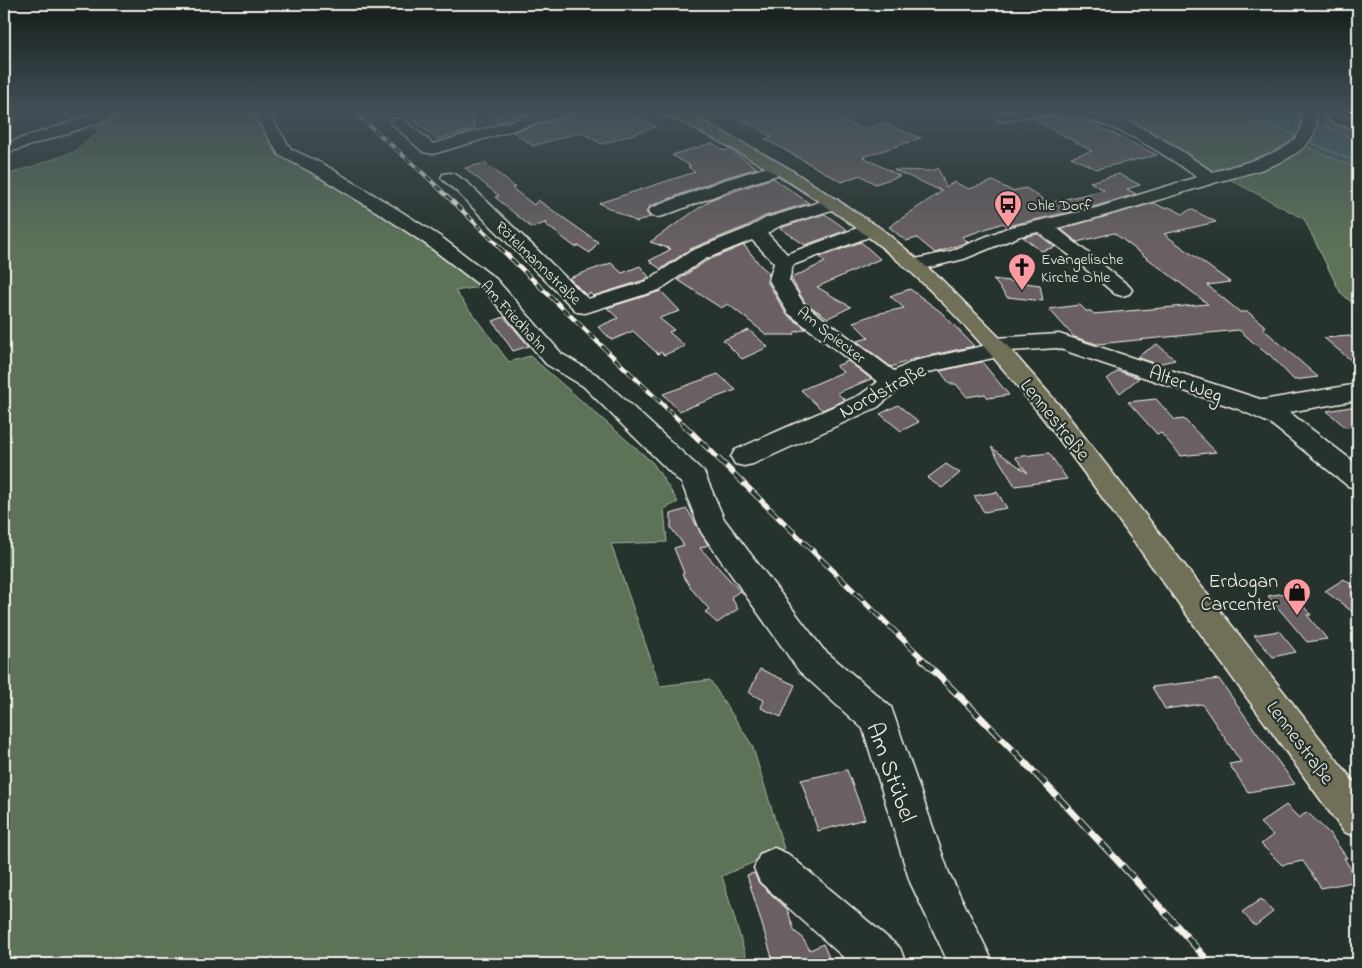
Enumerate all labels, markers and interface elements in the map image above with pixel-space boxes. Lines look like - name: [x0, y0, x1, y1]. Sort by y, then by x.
- bus stop icon: Ohle Dorf: [993, 189, 1023, 228]
- place label: Ohle Dorf: [1027, 194, 1092, 218]
- street label: Rötelmannstraße: [489, 216, 587, 312]
- place label: Evangelische Kirche Ohle: [1041, 248, 1124, 290]
- church icon: Evangelische Kirche Ohle: [1007, 252, 1037, 291]
- street label: Am Friedhahn: [474, 275, 553, 359]
- street label: Am Spiecker: [791, 301, 870, 370]
- street label: Nordstraße: [835, 357, 932, 427]
- street label: Alter Weg: [1144, 359, 1226, 412]
- street label: Lennestraße: [1012, 373, 1096, 468]
- place label: Erdogan Carcenter: [1200, 568, 1279, 620]
- shop icon: Erdogan Carcenter: [1282, 577, 1312, 616]
- street label: Lennestraße: [1258, 695, 1340, 792]
- street label: Am Stübel: [855, 718, 924, 828]

